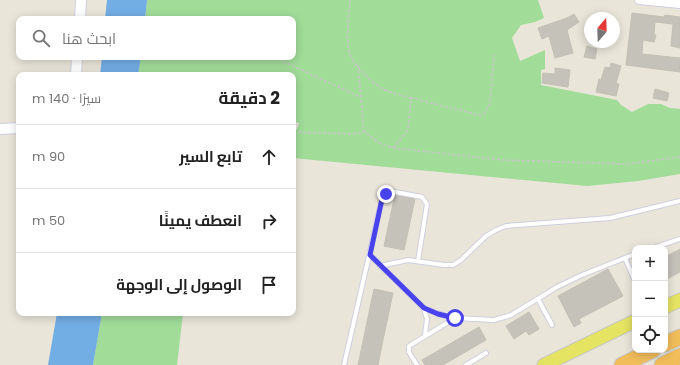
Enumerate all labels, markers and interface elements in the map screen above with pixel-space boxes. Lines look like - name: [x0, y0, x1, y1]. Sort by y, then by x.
- north arrow: [584, 12, 620, 48]
- search box: [16, 16, 296, 60]
- icon: search: [30, 27, 52, 49]
- text: ابحث هنا: [62, 28, 116, 49]
- text: 2 دقيقة: [219, 86, 280, 110]
- text: سيرًا · 140 m: [32, 89, 101, 108]
- text: تابع السير: [179, 146, 242, 167]
- icon: ahead: [258, 146, 280, 168]
- text: 90 m: [32, 147, 65, 166]
- route end: [377, 185, 395, 203]
- text: انعطف يمينًا: [159, 210, 242, 231]
- icon: right: [258, 210, 280, 232]
- text: 50 m: [32, 211, 65, 230]
- map controls: [632, 245, 668, 353]
- button: +: [632, 245, 668, 281]
- text: الوصول إلى الوجهة: [116, 274, 242, 295]
- icon: arrive: [258, 274, 280, 296]
- button: −: [632, 281, 668, 317]
- route start: [446, 309, 464, 327]
- button: locate: [632, 317, 668, 353]

